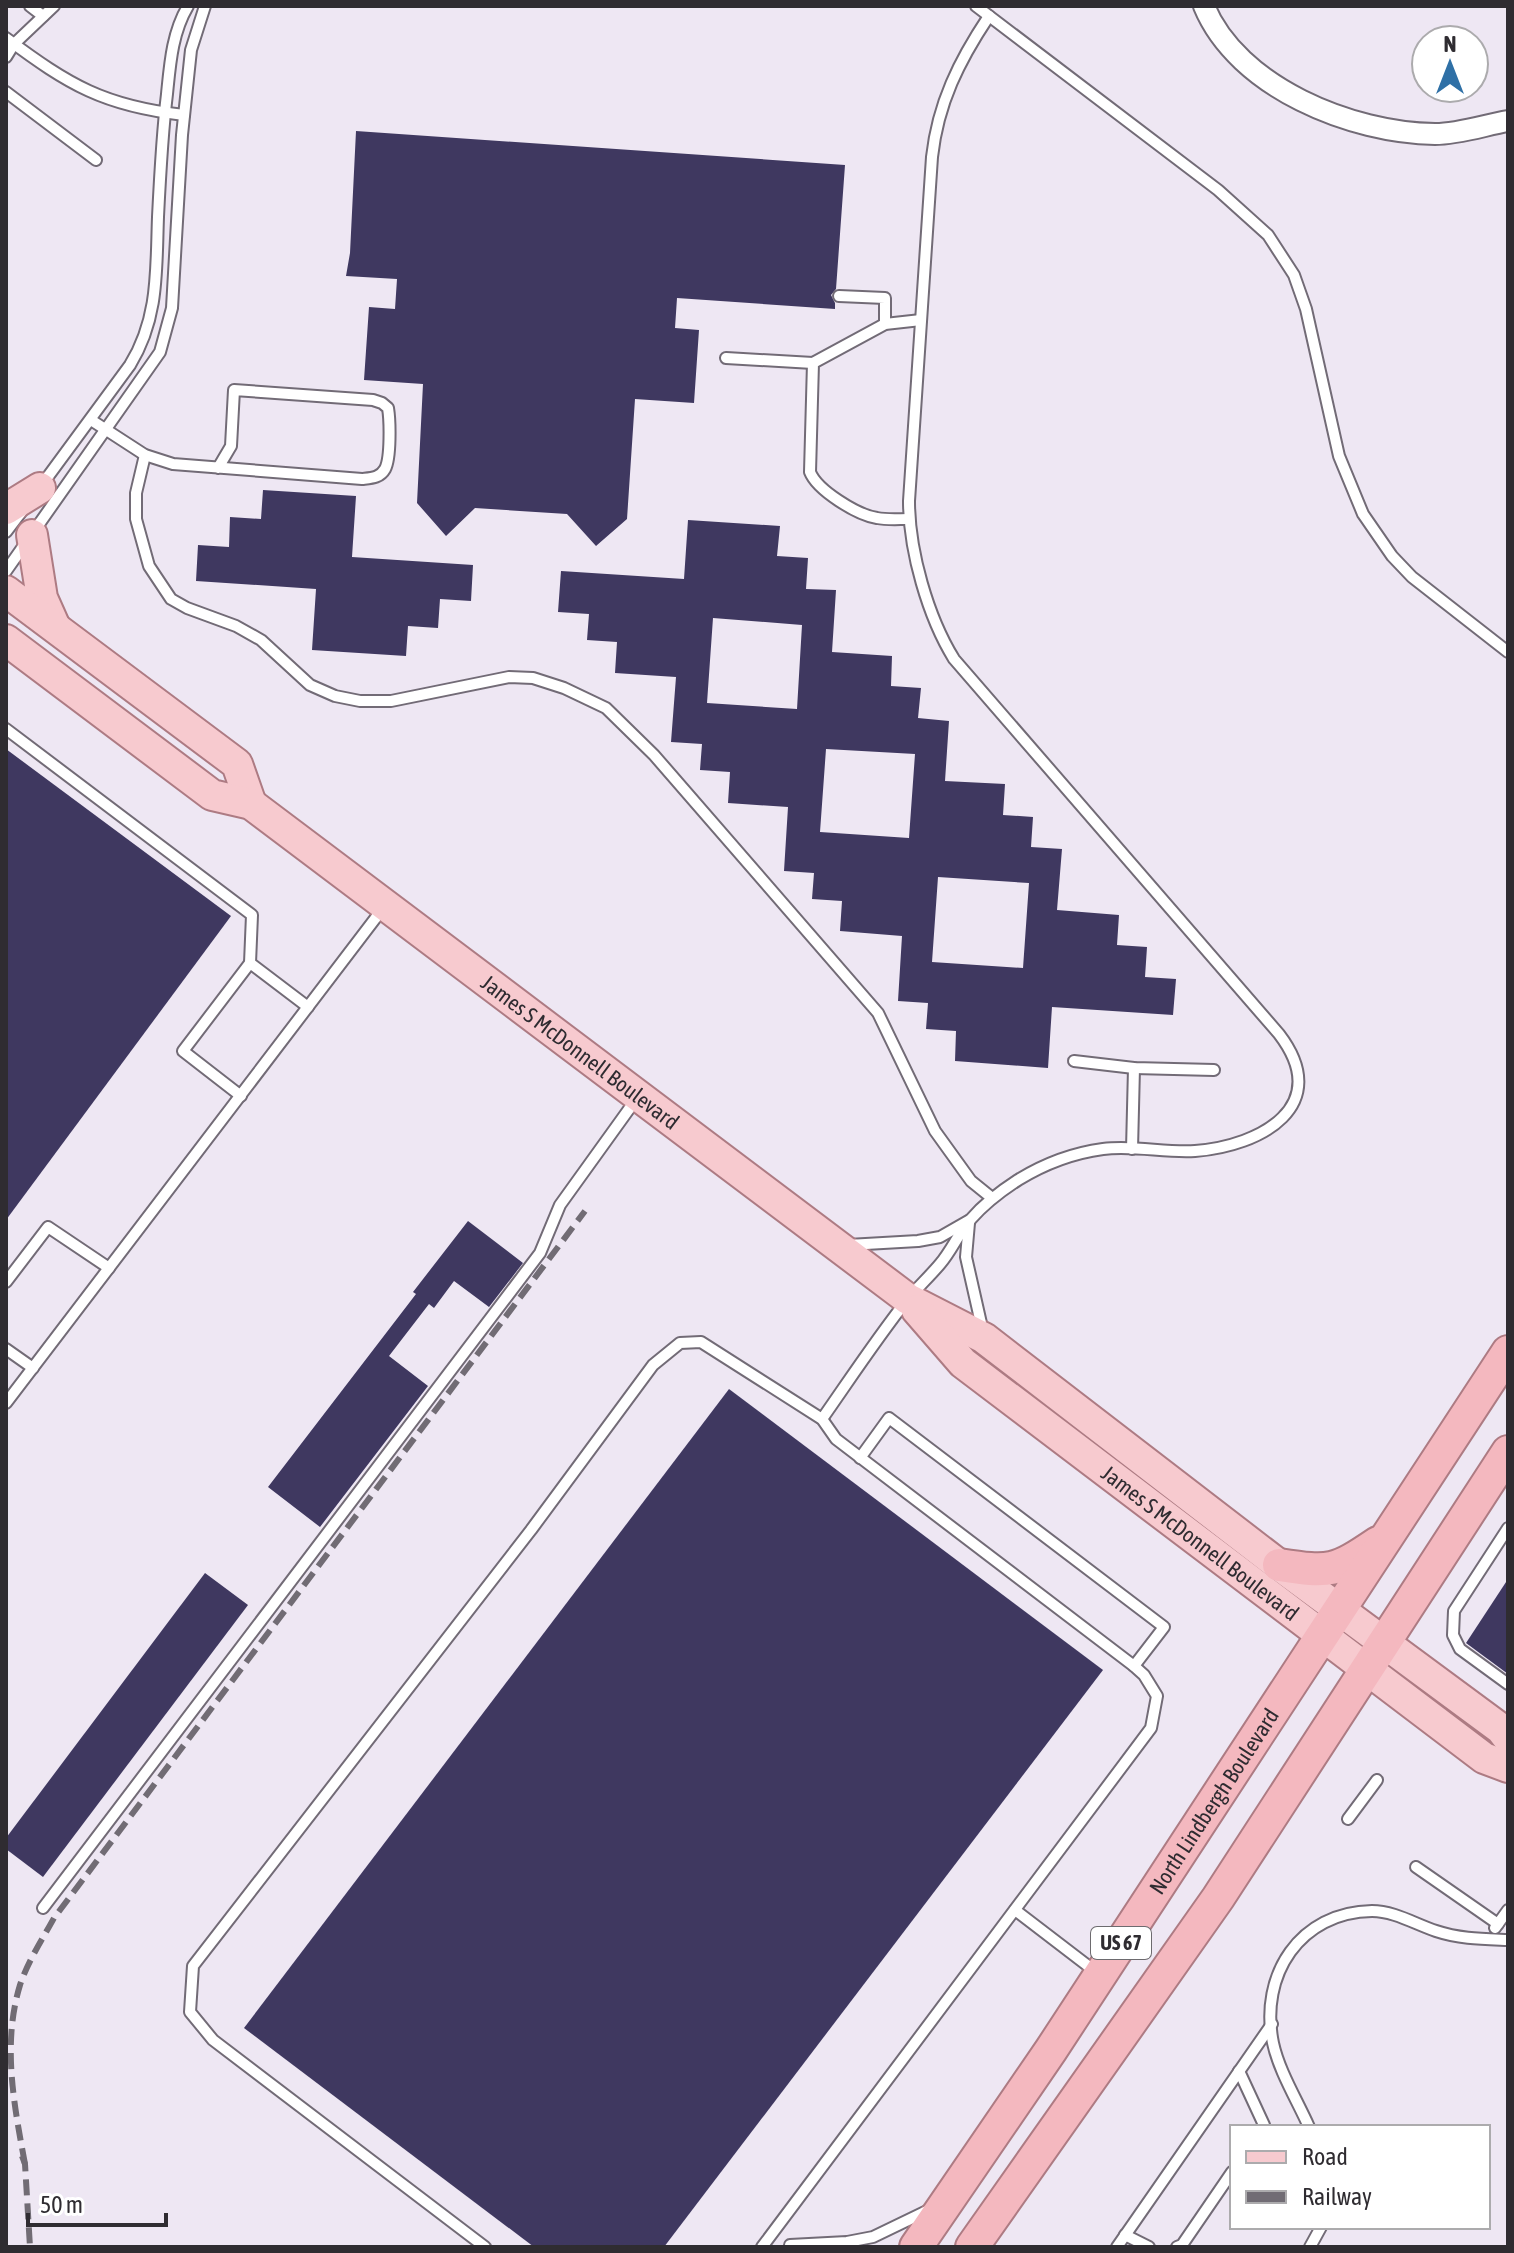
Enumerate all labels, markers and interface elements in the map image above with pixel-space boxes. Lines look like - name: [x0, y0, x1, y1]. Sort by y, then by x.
- north arrow: [1410, 24, 1490, 104]
- text: N: [1444, 31, 1456, 57]
- street label: James S McDonnell Boulevard: [476, 969, 684, 1135]
- street label: James S McDonnell Boulevard: [1097, 1460, 1304, 1626]
- street label: North Lindbergh Boulevard: [1144, 1704, 1284, 1899]
- road number: US 67: [1091, 1927, 1151, 1959]
- legend: [1230, 2125, 1490, 2229]
- text: Road: [1302, 2143, 1348, 2170]
- scale bar: [28, 2177, 166, 2227]
- text: Railway: [1302, 2183, 1372, 2210]
- text: 50 m: [40, 2191, 83, 2218]

